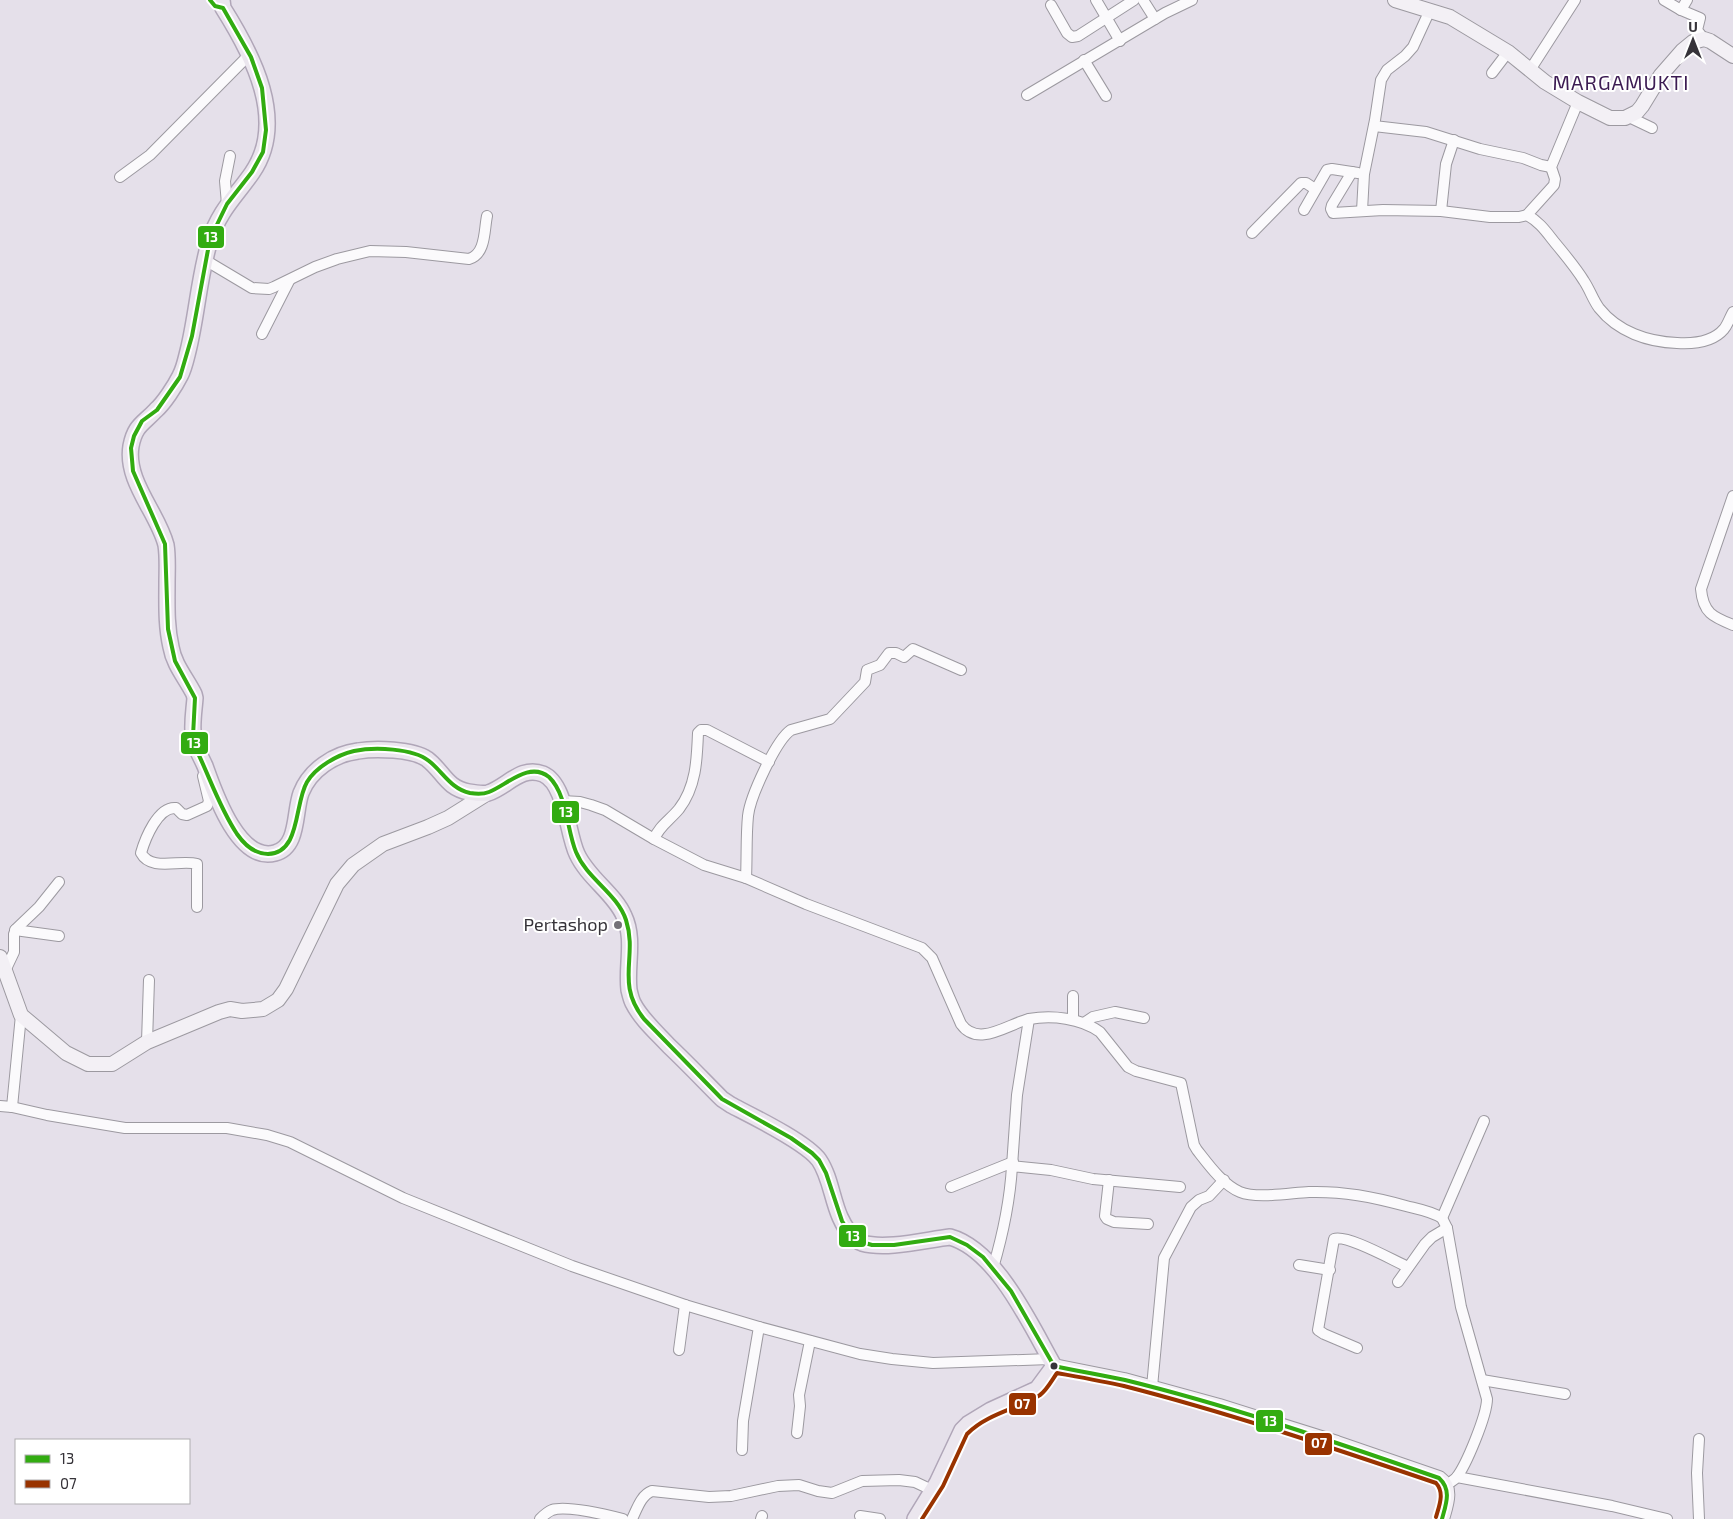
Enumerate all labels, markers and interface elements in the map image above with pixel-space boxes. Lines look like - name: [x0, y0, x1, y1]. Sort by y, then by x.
- north arrow: [1668, 15, 1718, 65]
- text: U: [1688, 18, 1698, 35]
- district label: MARGAMUKTI: [1553, 70, 1689, 94]
- line badge: 13: [197, 225, 225, 249]
- text: 13: [204, 228, 218, 245]
- line badge: 13: [180, 731, 209, 755]
- text: 13: [187, 734, 201, 751]
- line badge: 13: [551, 800, 580, 824]
- text: 13: [559, 803, 573, 820]
- place label: Pertashop: [524, 913, 608, 935]
- marker: Pertashop: [612, 919, 624, 931]
- line badge: 13: [838, 1224, 867, 1248]
- text: 13: [846, 1227, 860, 1244]
- unlabelled marker: [1049, 1361, 1059, 1371]
- line badge: 07: [1008, 1392, 1037, 1416]
- text: 07: [1014, 1395, 1031, 1412]
- line badge: 13: [1255, 1409, 1284, 1433]
- text: 13: [1263, 1412, 1277, 1429]
- line badge: 07: [1304, 1432, 1333, 1456]
- text: 07: [1311, 1434, 1328, 1451]
- legend: [15, 1439, 190, 1504]
- text: 13: [60, 1449, 74, 1467]
- text: 07: [60, 1474, 77, 1492]

